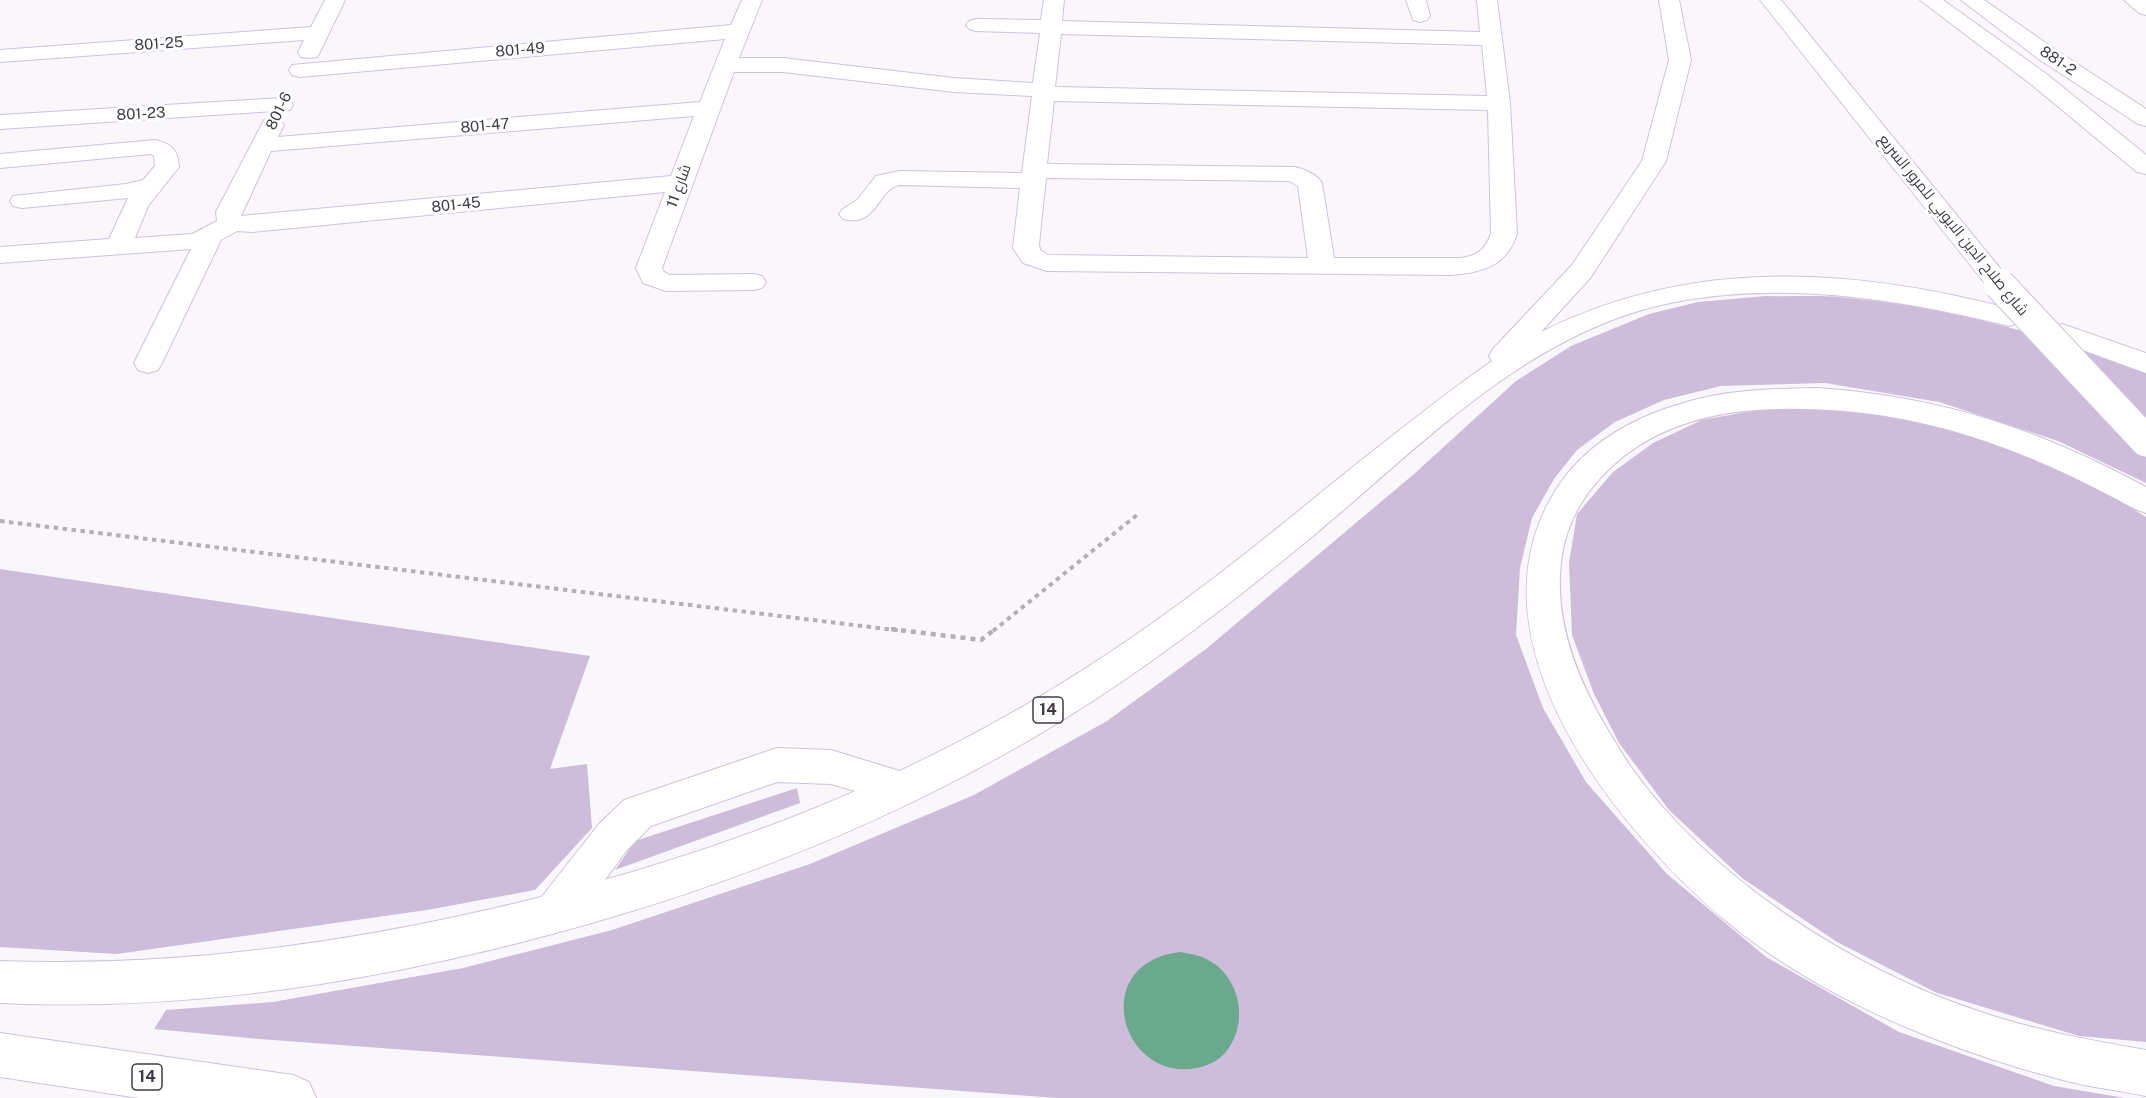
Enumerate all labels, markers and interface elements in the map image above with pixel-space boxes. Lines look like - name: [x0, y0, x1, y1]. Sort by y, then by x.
- street label: 801-25: [134, 33, 184, 55]
- street label: 801-49: [495, 39, 545, 61]
- street label: 881-2: [2036, 42, 2080, 80]
- street label: 801-6: [262, 89, 296, 133]
- street label: 801-23: [116, 104, 166, 124]
- street label: 801-47: [460, 115, 510, 137]
- street label: شارع صلاح الدين الايوبي للمرور السريع: [1874, 131, 2032, 319]
- street label: شارع 11: [663, 162, 695, 210]
- street label: 801-45: [430, 193, 482, 217]
- road number: 14: [1033, 697, 1063, 723]
- road number: 14: [132, 1064, 162, 1090]

